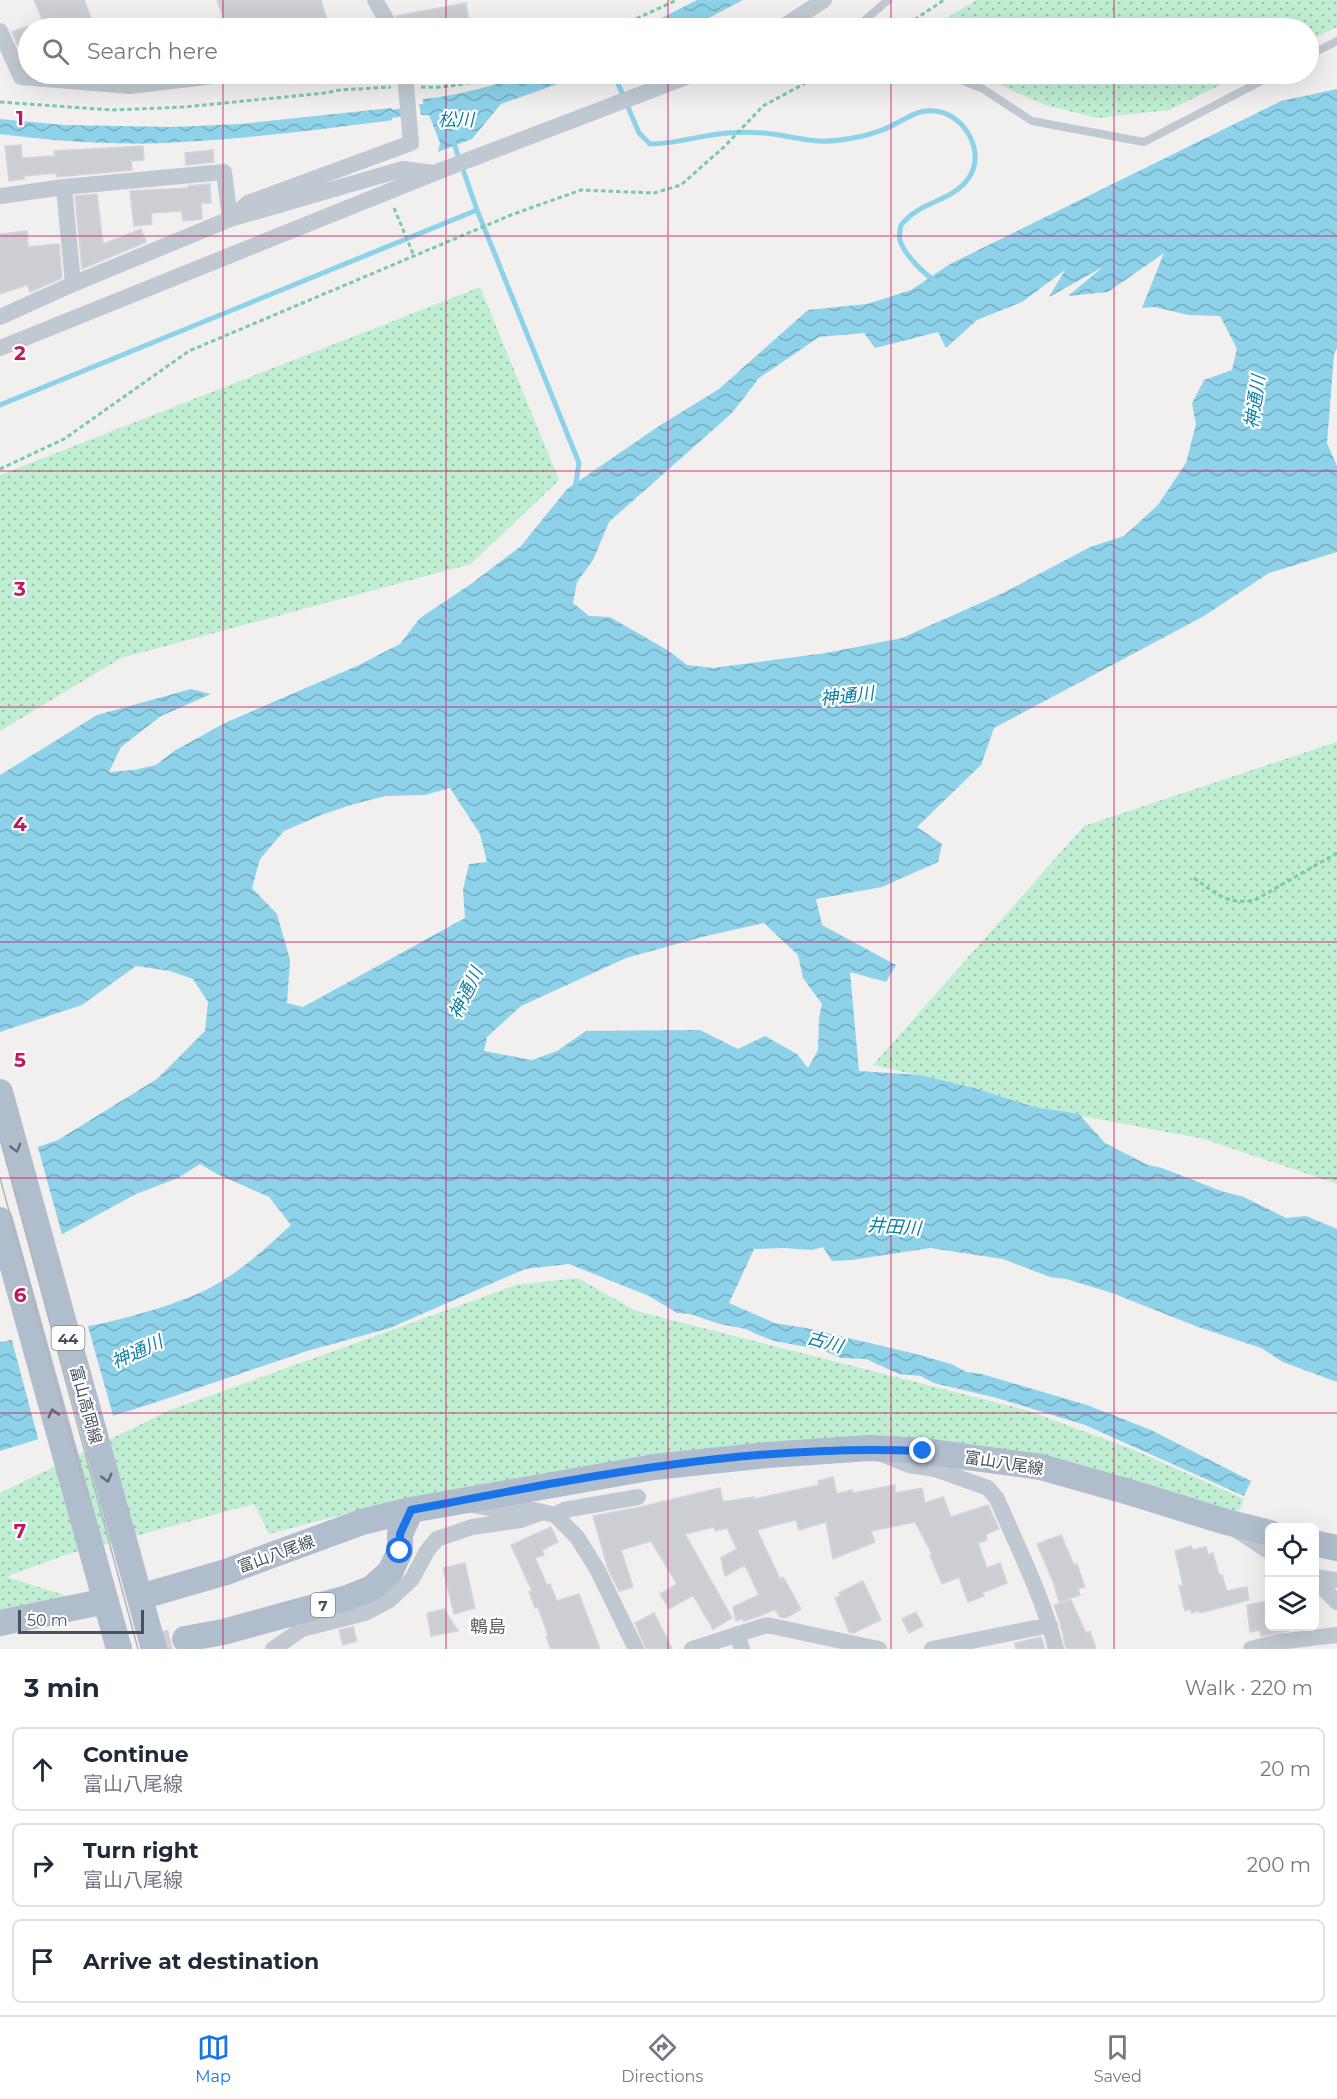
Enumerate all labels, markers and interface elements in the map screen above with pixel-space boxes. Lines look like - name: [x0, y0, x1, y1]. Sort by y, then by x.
- search box: [18, 18, 1319, 84]
- icon: search: [39, 35, 72, 68]
- text: Search here: [87, 38, 218, 65]
- text: 1: [16, 106, 24, 130]
- water label: 松川: [438, 109, 476, 131]
- text: 2: [14, 341, 26, 365]
- water label: 神通川: [1240, 372, 1270, 430]
- text: 3: [13, 577, 26, 601]
- water label: 神通川: [819, 682, 877, 710]
- text: 4: [13, 812, 27, 836]
- water label: 神通川: [444, 962, 489, 1022]
- text: 5: [14, 1048, 26, 1072]
- one-way arrow: [8, 1143, 21, 1153]
- water label: 井田川: [866, 1214, 924, 1240]
- text: 6: [14, 1283, 27, 1307]
- road number: 44: [52, 1326, 84, 1350]
- water label: 古川: [805, 1326, 847, 1358]
- water label: 神通川: [108, 1330, 168, 1373]
- street label: 富山高岡線: [66, 1364, 106, 1446]
- one-way arrow: [48, 1408, 60, 1418]
- route end: [909, 1437, 935, 1463]
- street label: 富山八尾線: [963, 1447, 1045, 1479]
- one-way arrow: [99, 1473, 112, 1483]
- text: 7: [14, 1519, 26, 1543]
- map controls: [1265, 1523, 1319, 1631]
- button: locate: [1265, 1523, 1319, 1577]
- street label: 富山八尾線: [235, 1531, 317, 1577]
- route start: [386, 1537, 412, 1563]
- button: layers: [1265, 1577, 1319, 1631]
- road number: 7: [311, 1593, 335, 1617]
- scale bar: [18, 1607, 144, 1634]
- text: 50 m: [27, 1611, 68, 1630]
- district label: 鵯島: [470, 1616, 506, 1638]
- text: 3 min: [24, 1672, 100, 1704]
- text: Walk · 220 m: [1185, 1676, 1313, 1700]
- text: Continue: [83, 1741, 189, 1768]
- icon: ahead: [26, 1753, 59, 1786]
- text: 20 m: [1260, 1757, 1311, 1781]
- text: 富山八尾線: [83, 1772, 183, 1796]
- text: Turn right: [83, 1837, 198, 1864]
- icon: right: [26, 1849, 59, 1882]
- text: 200 m: [1247, 1853, 1311, 1877]
- text: 富山八尾線: [83, 1868, 183, 1892]
- icon: arrive: [26, 1945, 59, 1978]
- text: Arrive at destination: [83, 1948, 319, 1975]
- tab: Map: [195, 2031, 231, 2086]
- tab: Directions: [621, 2031, 703, 2086]
- tab: Saved: [1094, 2031, 1142, 2086]

